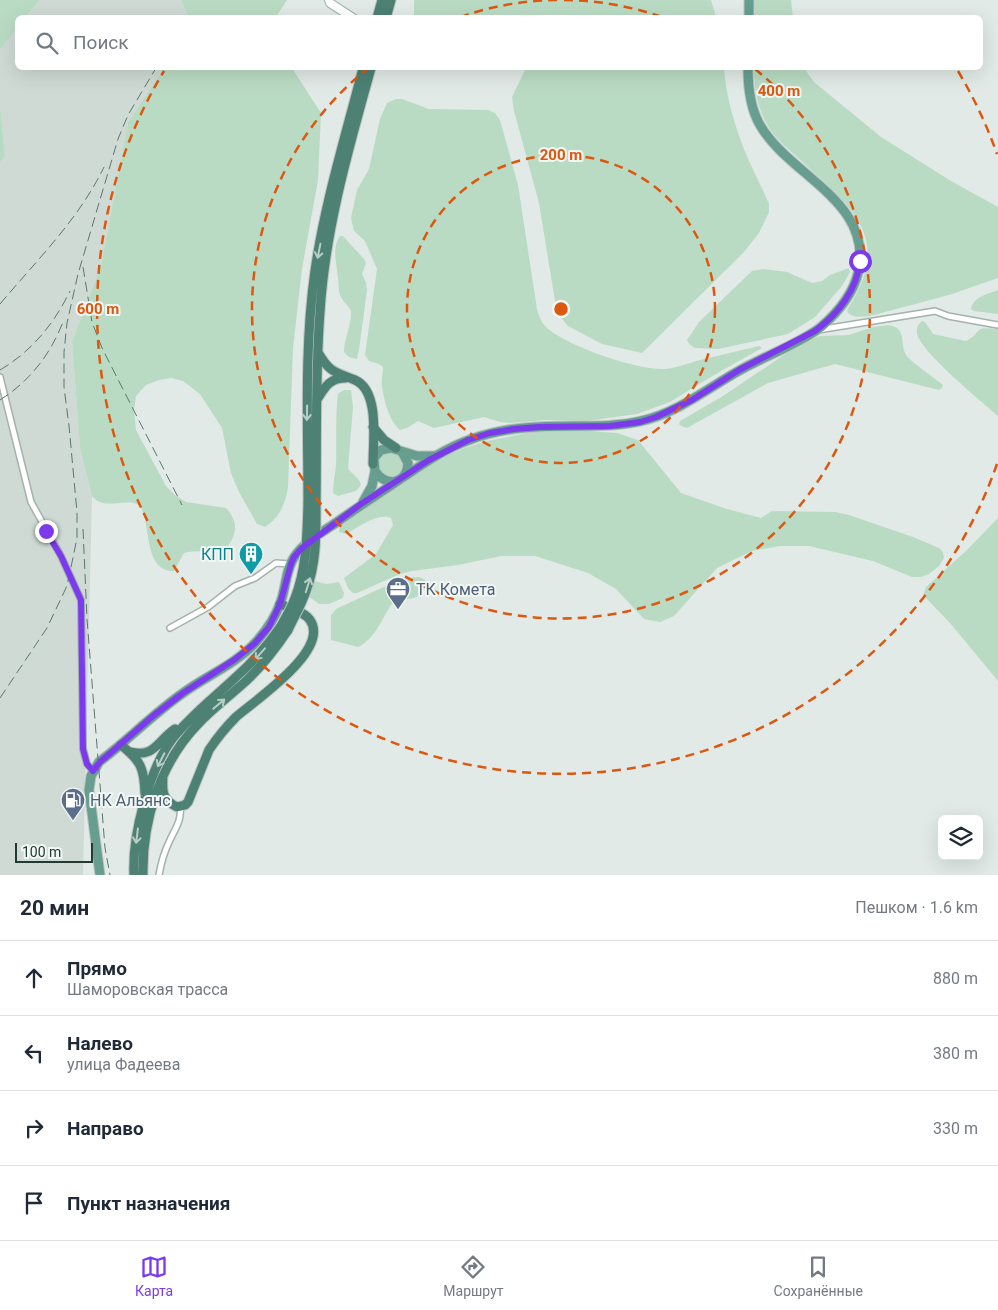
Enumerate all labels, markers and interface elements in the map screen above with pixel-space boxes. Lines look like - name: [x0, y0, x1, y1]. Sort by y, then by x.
- search box: [15, 15, 983, 70]
- icon: search: [33, 29, 61, 57]
- text: Поиск: [73, 31, 129, 54]
- text: 400 m: [758, 82, 800, 100]
- text: 200 m: [540, 146, 582, 164]
- one-way arrow: [313, 242, 323, 258]
- route start: [849, 250, 872, 273]
- text: 600 m: [77, 300, 119, 318]
- centre of rings: [552, 300, 570, 318]
- one-way arrow: [302, 404, 312, 420]
- route end: [35, 520, 58, 543]
- building icon: КПП: [238, 541, 264, 575]
- place label: КПП: [201, 545, 234, 564]
- office icon: ТК Комета: [385, 576, 411, 610]
- one-way arrow: [303, 578, 313, 594]
- place label: ТК Комета: [416, 580, 496, 599]
- one-way arrow: [254, 647, 265, 660]
- one-way arrow: [212, 699, 225, 710]
- one-way arrow: [156, 752, 165, 767]
- fuel station icon: НК Альянс: [60, 787, 86, 821]
- place label: НК Альянс: [90, 791, 171, 810]
- map controls: [938, 815, 983, 860]
- button: layers: [938, 815, 983, 860]
- one-way arrow: [132, 827, 142, 843]
- scale bar: [15, 840, 92, 863]
- text: 100 m: [22, 844, 61, 860]
- text: 20 мин: [20, 896, 89, 920]
- text: Пешком · 1.6 km: [855, 898, 978, 917]
- text: Прямо: [67, 957, 127, 980]
- icon: ahead: [20, 964, 48, 992]
- text: 880 m: [933, 969, 978, 988]
- text: Шаморовская трасса: [67, 980, 228, 999]
- text: Налево: [67, 1032, 133, 1055]
- icon: left: [20, 1039, 48, 1067]
- text: 380 m: [933, 1044, 978, 1063]
- text: улица Фадеева: [67, 1055, 180, 1074]
- icon: right: [20, 1114, 48, 1142]
- text: Направо: [67, 1117, 144, 1140]
- text: 330 m: [933, 1119, 978, 1138]
- icon: arrive: [20, 1189, 48, 1217]
- text: Пункт назначения: [67, 1192, 230, 1215]
- tab: Карта: [135, 1253, 173, 1299]
- tab: Маршрут: [443, 1253, 504, 1299]
- tab: Сохранённые: [774, 1253, 863, 1299]

